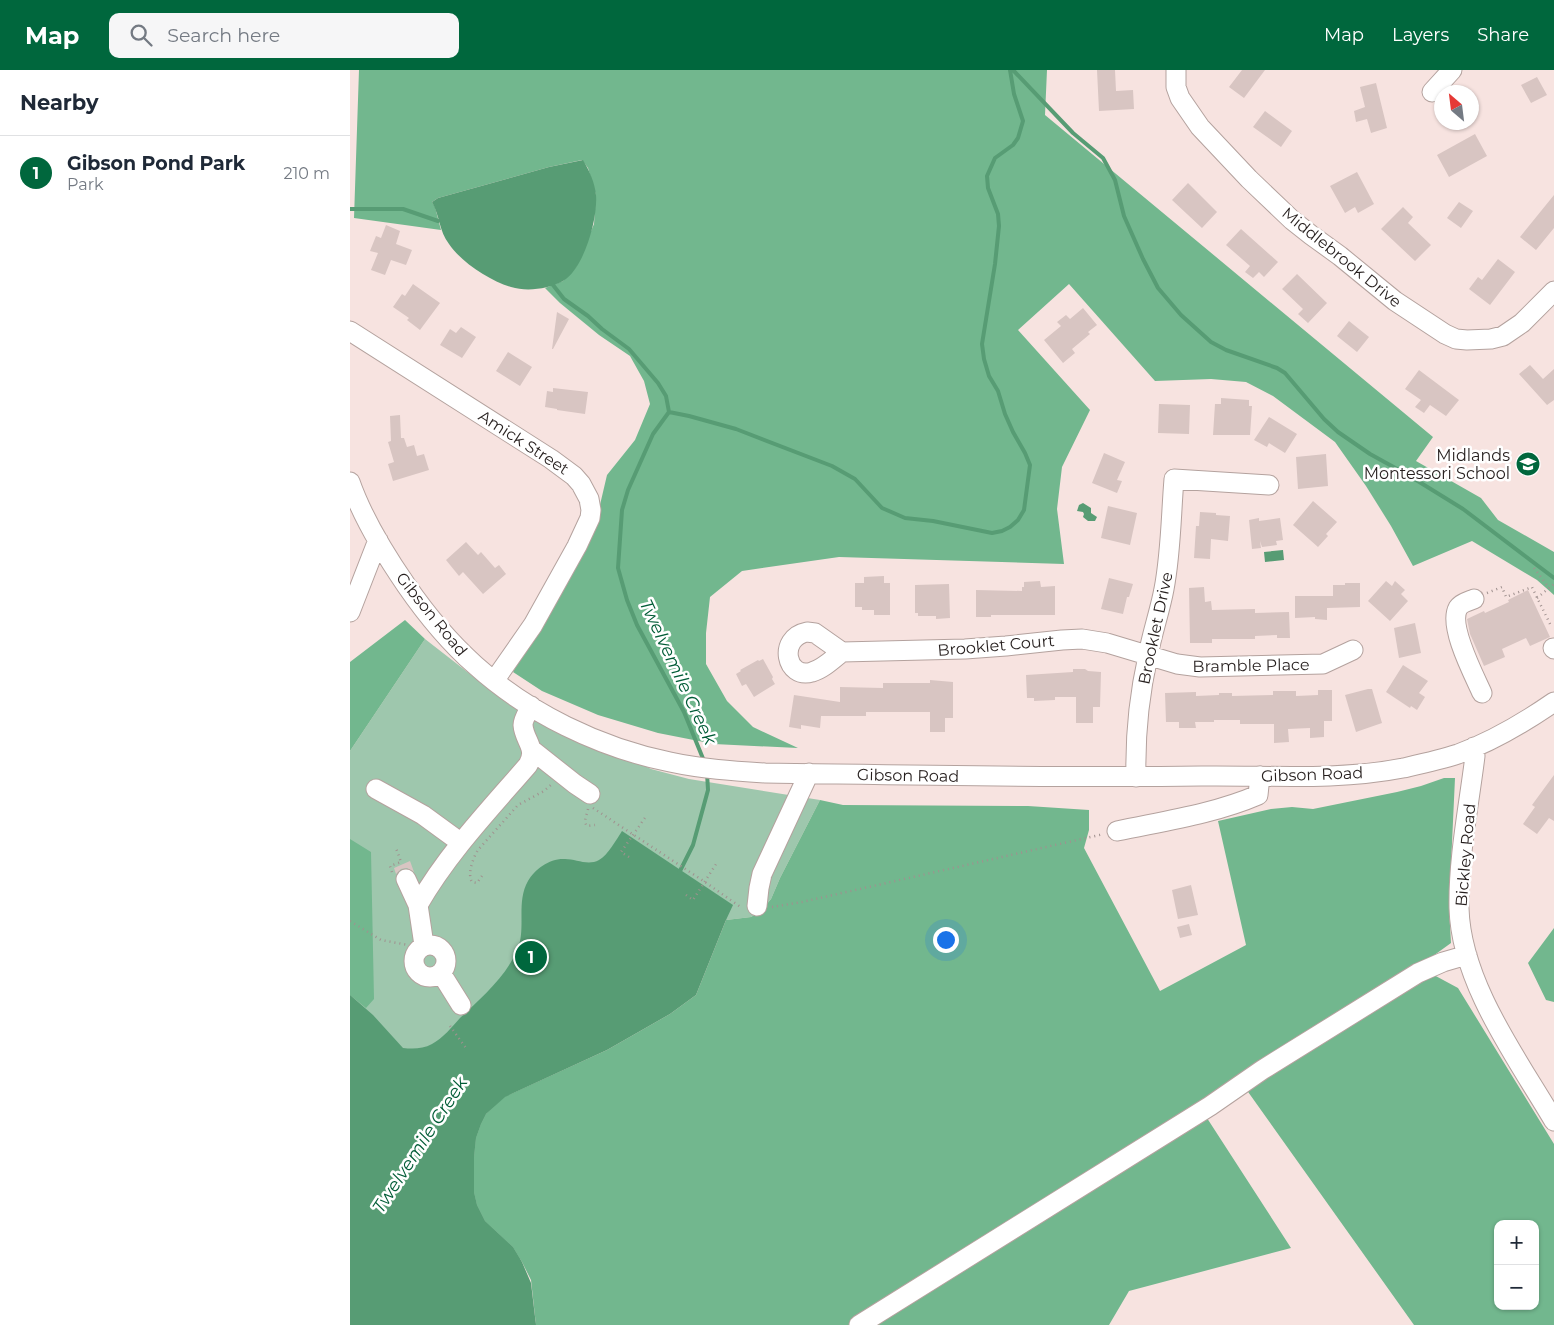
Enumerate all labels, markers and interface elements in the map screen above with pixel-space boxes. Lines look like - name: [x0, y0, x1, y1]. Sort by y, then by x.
- search box: [109, 13, 459, 58]
- text: Map: [25, 21, 79, 50]
- icon: search: [127, 21, 155, 49]
- text: Search here: [167, 24, 280, 47]
- text: Map: [1324, 24, 1364, 46]
- text: Layers: [1392, 24, 1449, 46]
- text: Share: [1477, 24, 1529, 46]
- north arrow: [1434, 85, 1479, 130]
- text: Nearby: [20, 90, 99, 115]
- text: Gibson Pond Park: [67, 152, 245, 175]
- text: 1: [33, 164, 39, 183]
- text: 210 m: [283, 164, 330, 183]
- text: Park: [67, 175, 104, 194]
- street label: Middlebrook Drive: [1278, 203, 1405, 311]
- street label: Amick Street: [475, 406, 573, 479]
- place label: Midlands Montessori School: [1364, 446, 1510, 483]
- school or university icon: Midlands Montessori School: [1515, 451, 1541, 477]
- street label: Gibson Road: [392, 569, 471, 660]
- street label: Brooklet Drive: [1134, 570, 1177, 686]
- water label: Twelvemile Creek: [635, 596, 722, 749]
- street label: Brooklet Court: [937, 631, 1056, 660]
- street label: Bramble Place: [1192, 655, 1310, 676]
- street label: Gibson Road: [1261, 763, 1363, 786]
- street label: Gibson Road: [857, 765, 959, 786]
- street label: Bickley Road: [1452, 803, 1479, 907]
- your location: [933, 927, 959, 953]
- pin: 1: [515, 938, 547, 976]
- water label: Twelvemile Creek: [368, 1072, 473, 1217]
- map controls: [1494, 1220, 1539, 1310]
- button: +: [1494, 1220, 1539, 1265]
- button: −: [1494, 1265, 1539, 1310]

